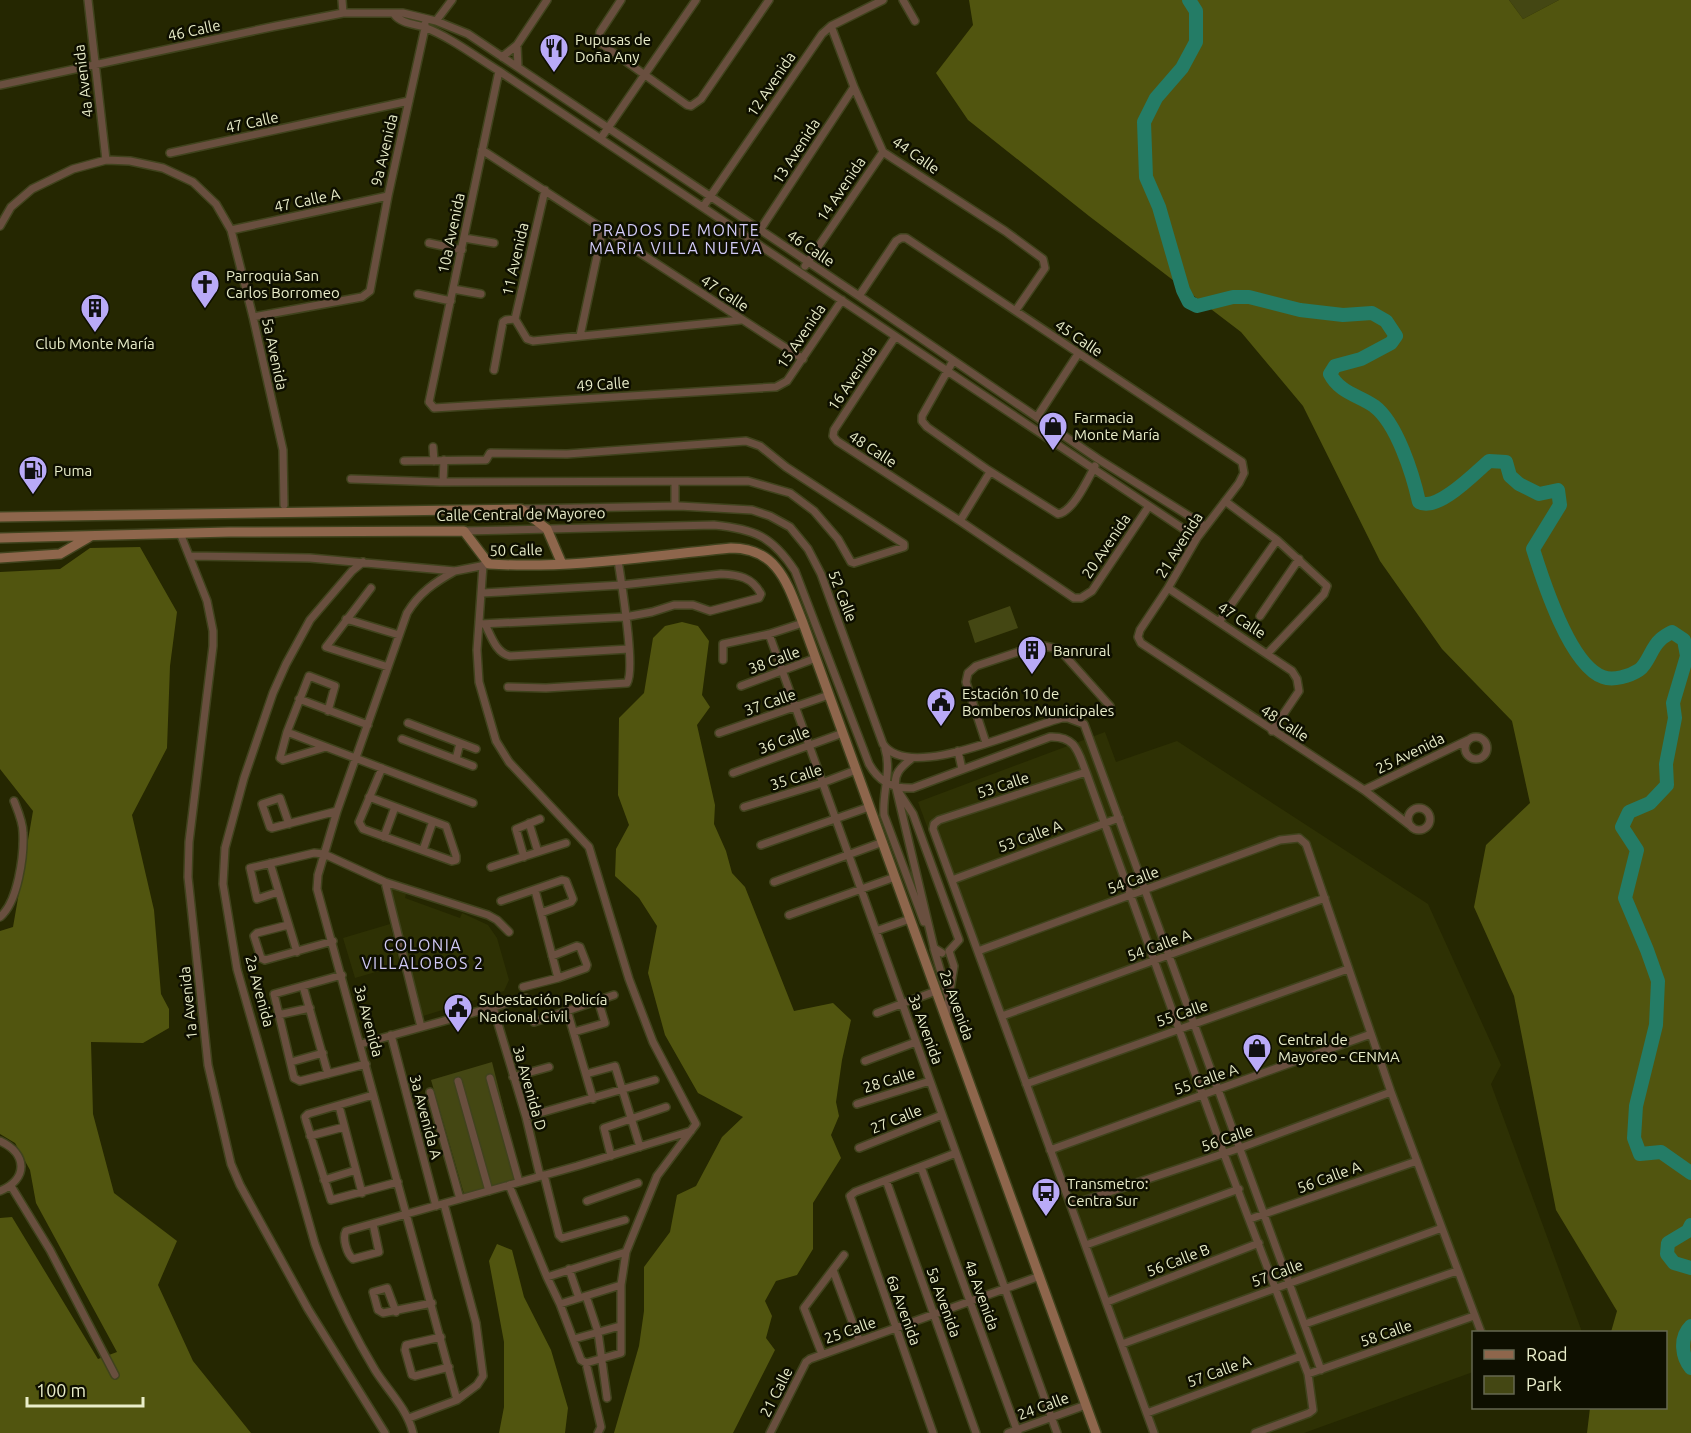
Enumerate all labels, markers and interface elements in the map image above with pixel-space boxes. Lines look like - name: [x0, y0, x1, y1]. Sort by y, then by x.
- street label: 46 Calle: [166, 16, 222, 44]
- place label: Pupusas de Doña Any: [575, 31, 651, 65]
- restaurant icon: Pupusas de Doña Any: [538, 32, 570, 74]
- street label: 4a Avenida: [70, 44, 96, 118]
- street label: 12 Avenida: [743, 48, 799, 120]
- street label: 47 Calle: [224, 108, 280, 136]
- street label: 9a Avenida: [367, 112, 401, 188]
- street label: 13 Avenida: [769, 115, 823, 187]
- street label: 44 Calle: [889, 133, 943, 177]
- street label: 14 Avenida: [813, 153, 869, 225]
- street label: 47 Calle A: [273, 185, 342, 215]
- street label: 10a Avenida: [434, 191, 468, 275]
- street label: 11 Avenida: [498, 221, 532, 297]
- district label: PRADOS DE MONTE MARIA VILLA NUEVA: [589, 221, 763, 257]
- street label: 46 Calle: [784, 226, 838, 270]
- place label: Parroquia San Carlos Borromeo: [226, 267, 340, 301]
- church icon: Parroquia San Carlos Borromeo: [189, 268, 221, 310]
- street label: 47 Calle: [698, 271, 752, 315]
- building icon: Club Monte María: [79, 292, 111, 334]
- street label: 15 Avenida: [773, 300, 829, 372]
- street label: 5a Avenida: [259, 316, 291, 392]
- street label: 45 Calle: [1052, 316, 1106, 360]
- place label: Club Monte María: [35, 335, 155, 352]
- street label: 16 Avenida: [824, 342, 880, 414]
- street label: 49 Calle: [576, 374, 630, 394]
- place label: Farmacia Monte María: [1074, 409, 1160, 443]
- shop icon: Farmacia Monte María: [1037, 410, 1069, 452]
- street label: 48 Calle: [846, 427, 900, 471]
- fuel station icon: Puma: [17, 454, 49, 496]
- place label: Puma: [54, 462, 92, 479]
- street label: Calle Central de Mayoreo: [436, 504, 606, 524]
- street label: 21 Avenida: [1152, 509, 1206, 581]
- street label: 20 Avenida: [1078, 510, 1134, 582]
- street label: 50 Calle: [489, 541, 543, 559]
- street label: 52 Calle: [825, 568, 861, 624]
- street label: 47 Calle: [1215, 598, 1269, 642]
- building icon: Banrural: [1016, 634, 1048, 676]
- place label: Banrural: [1053, 642, 1110, 659]
- street label: 38 Calle: [746, 643, 802, 677]
- street label: 37 Calle: [742, 685, 798, 719]
- place label: Estación 10 de Bomberos Municipales: [962, 685, 1114, 719]
- public building icon: Estación 10 de Bomberos Municipales: [925, 686, 957, 728]
- street label: 48 Calle: [1258, 701, 1312, 745]
- street label: 36 Calle: [756, 723, 812, 757]
- street label: 25 Avenida: [1373, 729, 1447, 777]
- street label: 35 Calle: [768, 761, 824, 793]
- street label: 53 Calle: [975, 769, 1031, 801]
- street label: 53 Calle A: [996, 817, 1064, 855]
- street label: 54 Calle: [1105, 863, 1161, 897]
- street label: 54 Calle A: [1125, 926, 1193, 964]
- district label: COLONIA VILLALOBOS 2: [361, 936, 485, 972]
- street label: 2a Avenida: [242, 953, 278, 1029]
- street label: 1a Avenida: [176, 966, 200, 1040]
- street label: 2a Avenida: [936, 968, 978, 1042]
- street label: 3a Avenida: [351, 983, 387, 1059]
- place label: Subestación Policía Nacional Civil: [479, 991, 607, 1025]
- public building icon: Subestación Policía Nacional Civil: [442, 992, 474, 1034]
- street label: 3a Avenida: [905, 992, 947, 1066]
- street label: 55 Calle: [1154, 996, 1210, 1030]
- place label: Central de Mayoreo - CENMA: [1278, 1031, 1400, 1065]
- shop icon: Central de Mayoreo - CENMA: [1241, 1032, 1273, 1074]
- street label: 3a Avenida D: [510, 1044, 550, 1132]
- street label: 55 Calle A: [1172, 1060, 1240, 1098]
- street label: 28 Calle: [861, 1064, 917, 1096]
- street label: 3a Avenida A: [407, 1073, 445, 1161]
- street label: 27 Calle: [868, 1101, 924, 1137]
- street label: 56 Calle: [1199, 1121, 1255, 1155]
- street label: 56 Calle A: [1295, 1158, 1363, 1196]
- place label: Transmetro: Centra Sur: [1067, 1175, 1149, 1209]
- bus stop icon: Transmetro: Centra Sur: [1030, 1176, 1062, 1218]
- street label: 56 Calle B: [1144, 1240, 1212, 1280]
- street label: 57 Calle: [1249, 1256, 1305, 1290]
- street label: 4a Avenida: [961, 1258, 1003, 1332]
- street label: 5a Avenida: [923, 1265, 965, 1339]
- street label: 6a Avenida: [883, 1273, 925, 1347]
- street label: 25 Calle: [822, 1313, 878, 1347]
- street label: 58 Calle: [1358, 1316, 1414, 1350]
- legend: [1472, 1331, 1667, 1409]
- text: Road: [1526, 1344, 1568, 1364]
- street label: 57 Calle A: [1185, 1352, 1253, 1390]
- street label: 21 Calle: [756, 1364, 796, 1420]
- scale bar: [27, 1370, 142, 1408]
- text: Park: [1526, 1374, 1562, 1394]
- text: 100 m: [36, 1380, 86, 1400]
- street label: 24 Calle: [1015, 1389, 1071, 1423]

